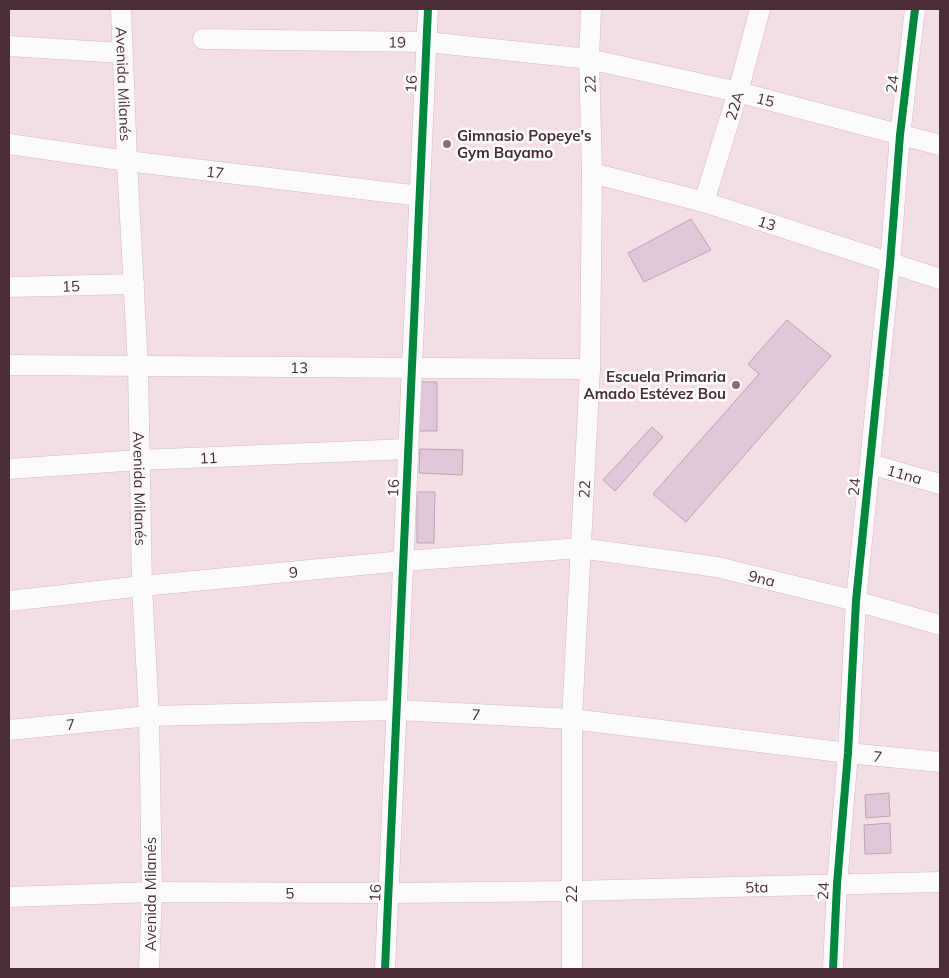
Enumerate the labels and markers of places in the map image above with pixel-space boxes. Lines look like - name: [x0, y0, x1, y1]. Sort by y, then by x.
- place label: Gimnasio Popeye's Gym Bayamo: [457, 126, 592, 162]
- marker: Gimnasio Popeye's Gym Bayamo: [441, 138, 453, 150]
- place label: Escuela Primaria Amado Estévez Bou: [583, 367, 726, 403]
- marker: Escuela Primaria Amado Estévez Bou: [730, 379, 742, 391]

